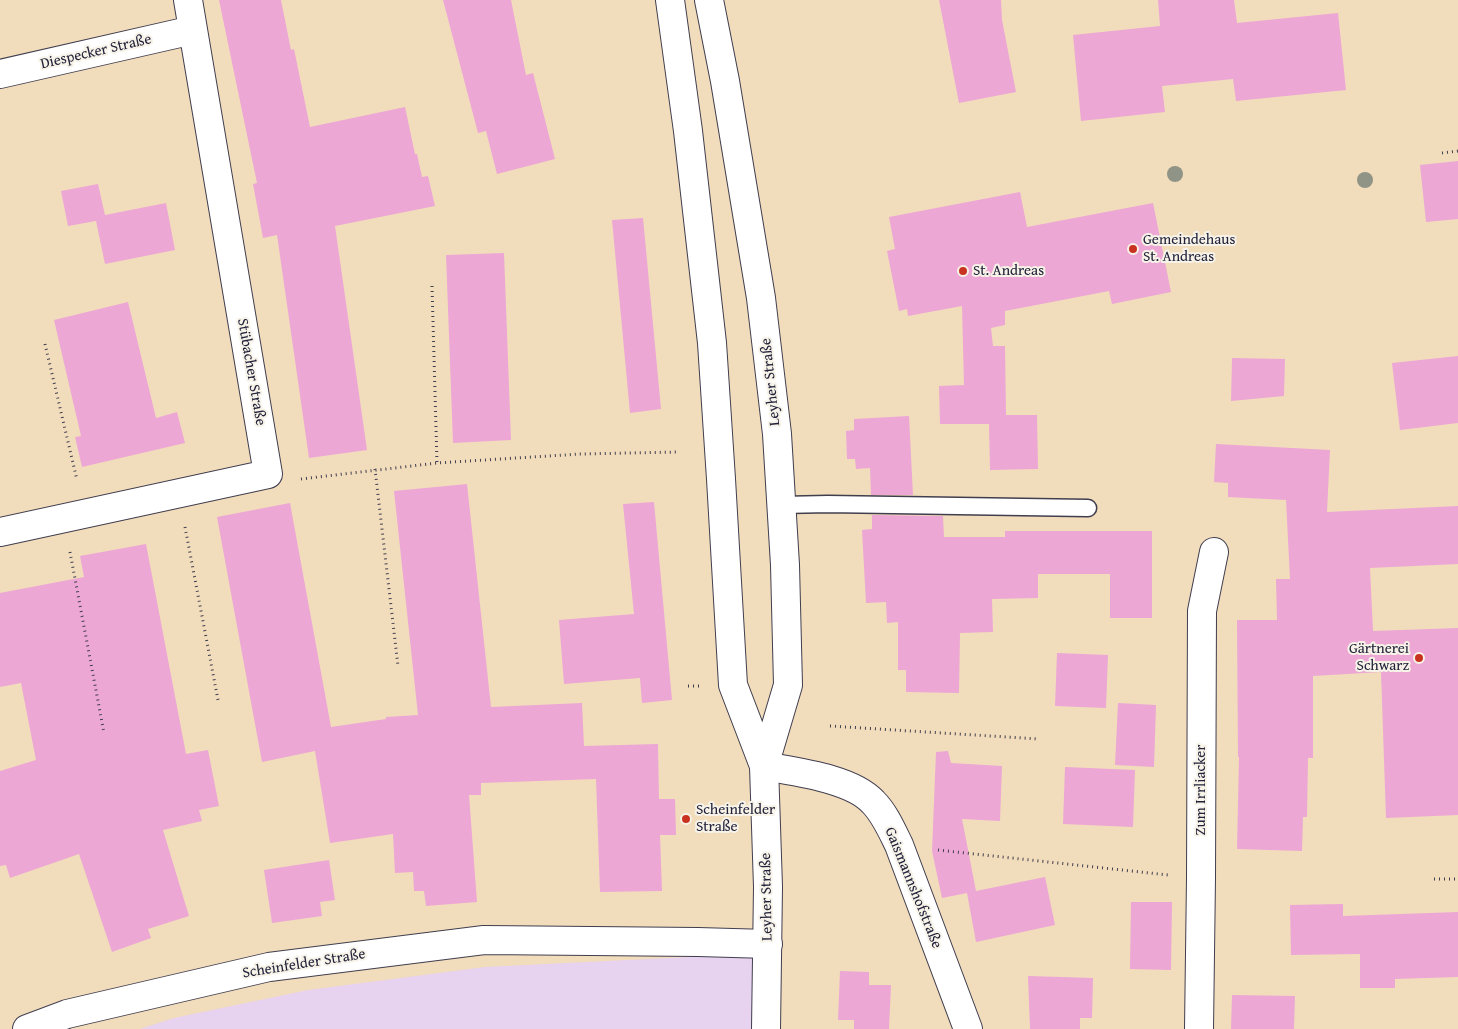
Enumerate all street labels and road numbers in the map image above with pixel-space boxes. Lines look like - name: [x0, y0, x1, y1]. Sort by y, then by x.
- street label: Diespecker Straße: [39, 30, 153, 74]
- street label: Stübacher Straße: [233, 317, 269, 427]
- street label: Leyher Straße: [757, 337, 785, 427]
- street label: Zum Irrliacker: [1192, 744, 1210, 836]
- street label: Gaismannshofstraße: [880, 825, 946, 951]
- street label: Leyher Straße: [757, 853, 777, 941]
- street label: Scheinfelder Straße: [241, 945, 367, 983]

